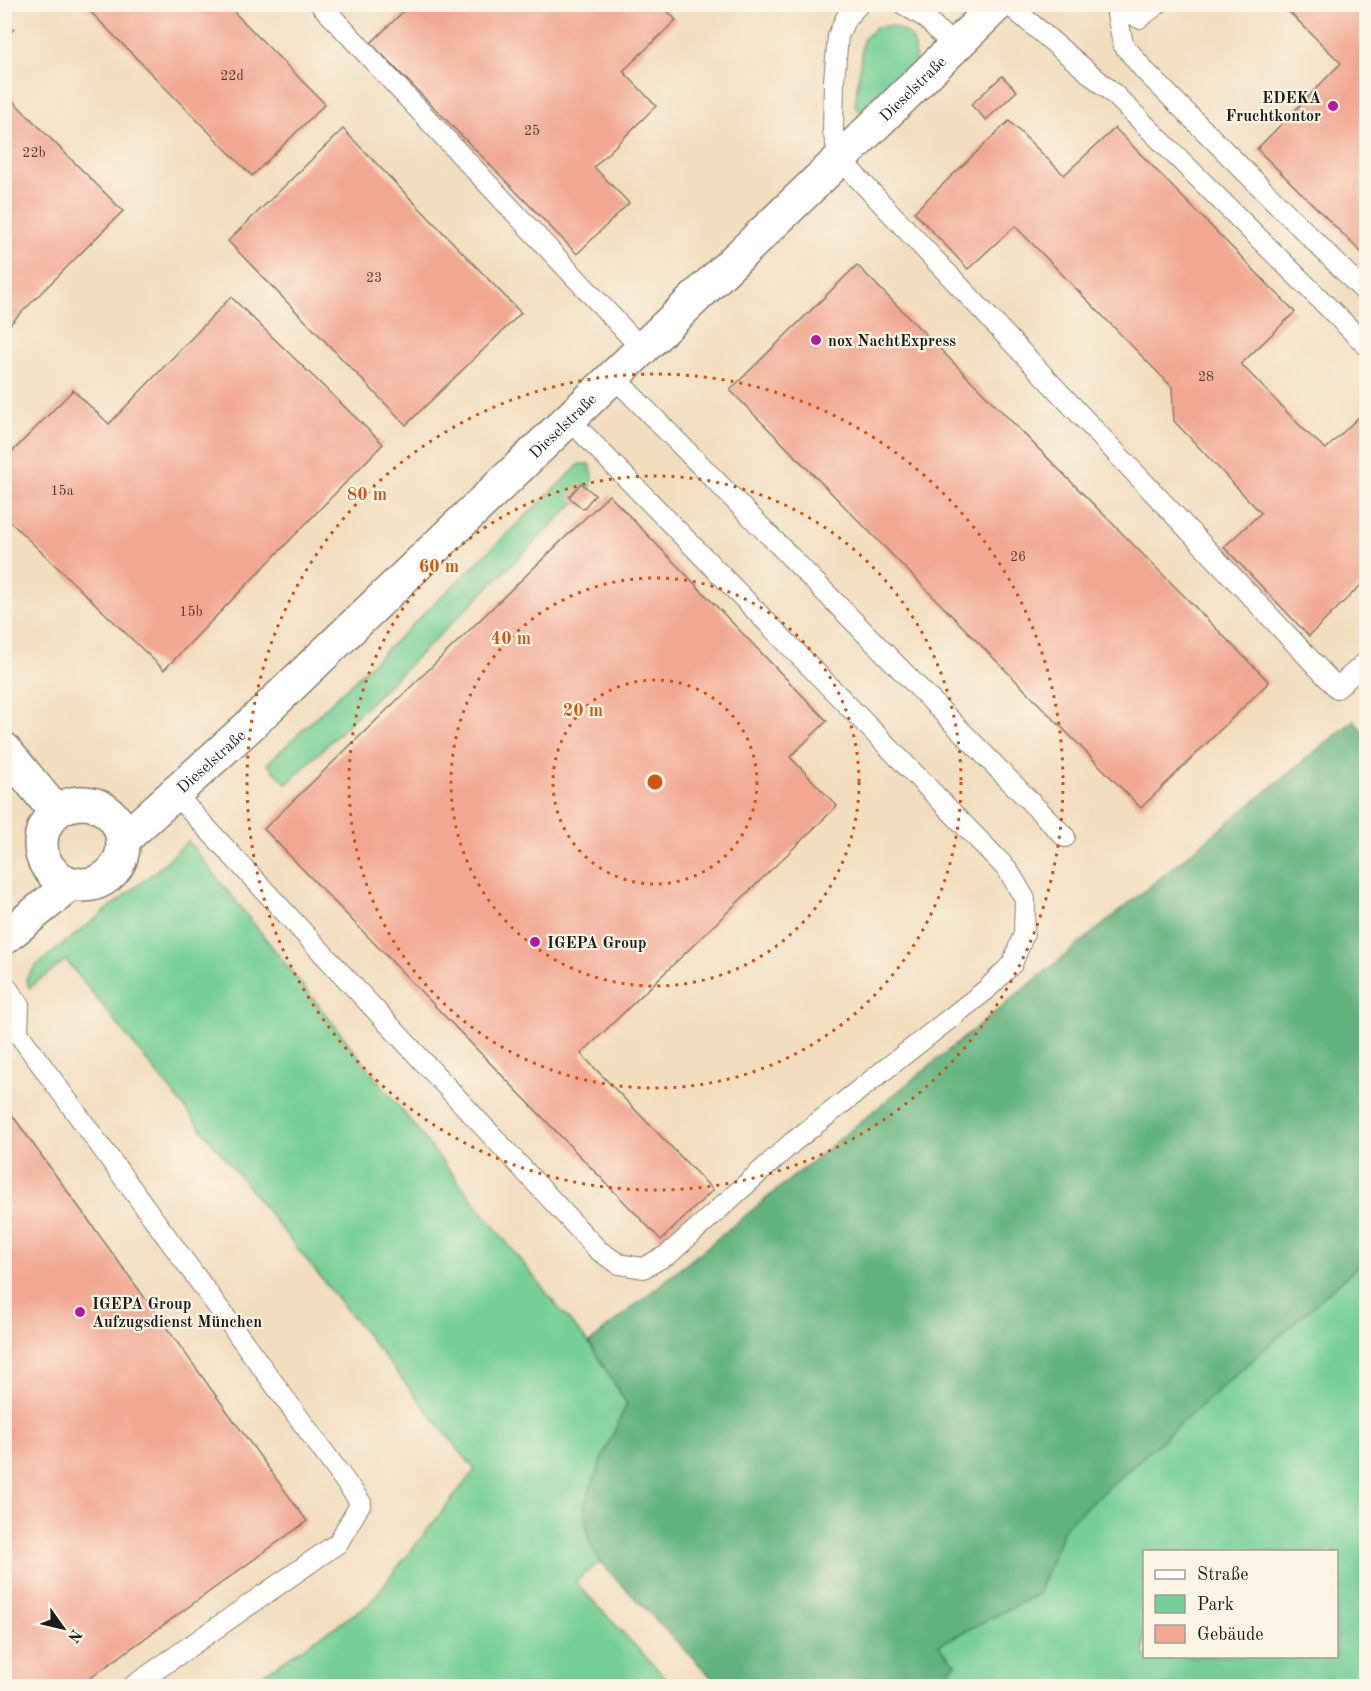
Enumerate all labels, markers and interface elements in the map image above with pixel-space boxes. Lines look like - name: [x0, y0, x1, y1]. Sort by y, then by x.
- street label: Dieselstraße: [877, 54, 950, 125]
- house number: 22d: [220, 69, 244, 83]
- place label: EDEKA Fruchtkontor: [1226, 91, 1321, 125]
- marker: EDEKA Fruchtkontor: [1326, 99, 1340, 113]
- house number: 25: [524, 124, 540, 138]
- house number: 22b: [22, 146, 46, 160]
- house number: 23: [366, 271, 382, 285]
- marker: nox NachtExpress: [809, 333, 823, 347]
- place label: nox NachtExpress: [828, 334, 956, 350]
- house number: 28: [1198, 370, 1214, 384]
- street label: Dieselstraße: [527, 392, 600, 462]
- house number: 15a: [50, 484, 74, 498]
- text: 80 m: [347, 486, 387, 504]
- house number: 26: [1010, 550, 1026, 564]
- text: 60 m: [419, 558, 459, 576]
- house number: 15b: [179, 605, 203, 619]
- text: 40 m: [491, 630, 531, 648]
- text: 20 m: [563, 702, 603, 720]
- street label: Dieselstraße: [175, 728, 249, 797]
- centre of rings: [645, 772, 665, 792]
- marker: IGEPA Group: [528, 935, 542, 949]
- place label: IGEPA Group: [547, 936, 646, 952]
- place label: IGEPA Group Aufzugsdienst München: [92, 1297, 262, 1331]
- marker: IGEPA Group Aufzugsdienst München: [73, 1305, 87, 1319]
- legend: [1143, 1550, 1338, 1658]
- text: Straße: [1197, 1566, 1248, 1584]
- text: Park: [1197, 1596, 1234, 1614]
- north arrow: [33, 1598, 93, 1658]
- text: N: [63, 1626, 84, 1645]
- text: Gebäude: [1197, 1626, 1264, 1644]

